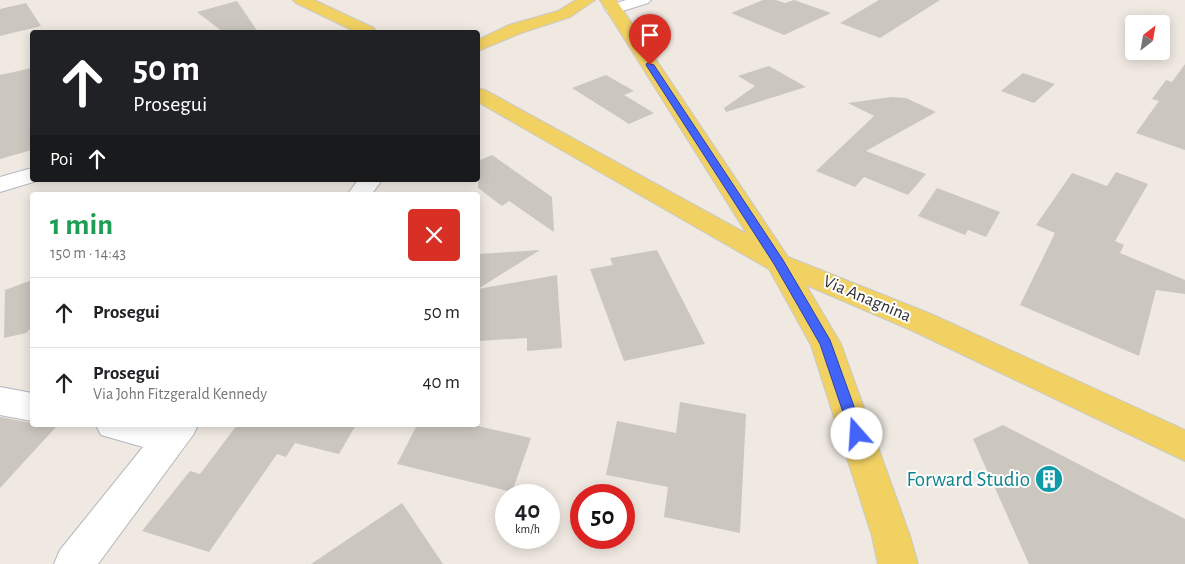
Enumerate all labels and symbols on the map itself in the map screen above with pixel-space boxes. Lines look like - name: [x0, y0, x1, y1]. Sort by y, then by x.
- pin: [629, 14, 671, 65]
- north arrow: [1125, 15, 1170, 60]
- street label: Via Anagnina: [820, 272, 914, 326]
- position arrow: [830, 407, 882, 459]
- building icon: Forward Studio: [1034, 464, 1064, 494]
- place label: Forward Studio: [907, 469, 1030, 490]
- speed limit sign: 50: [570, 484, 635, 549]

